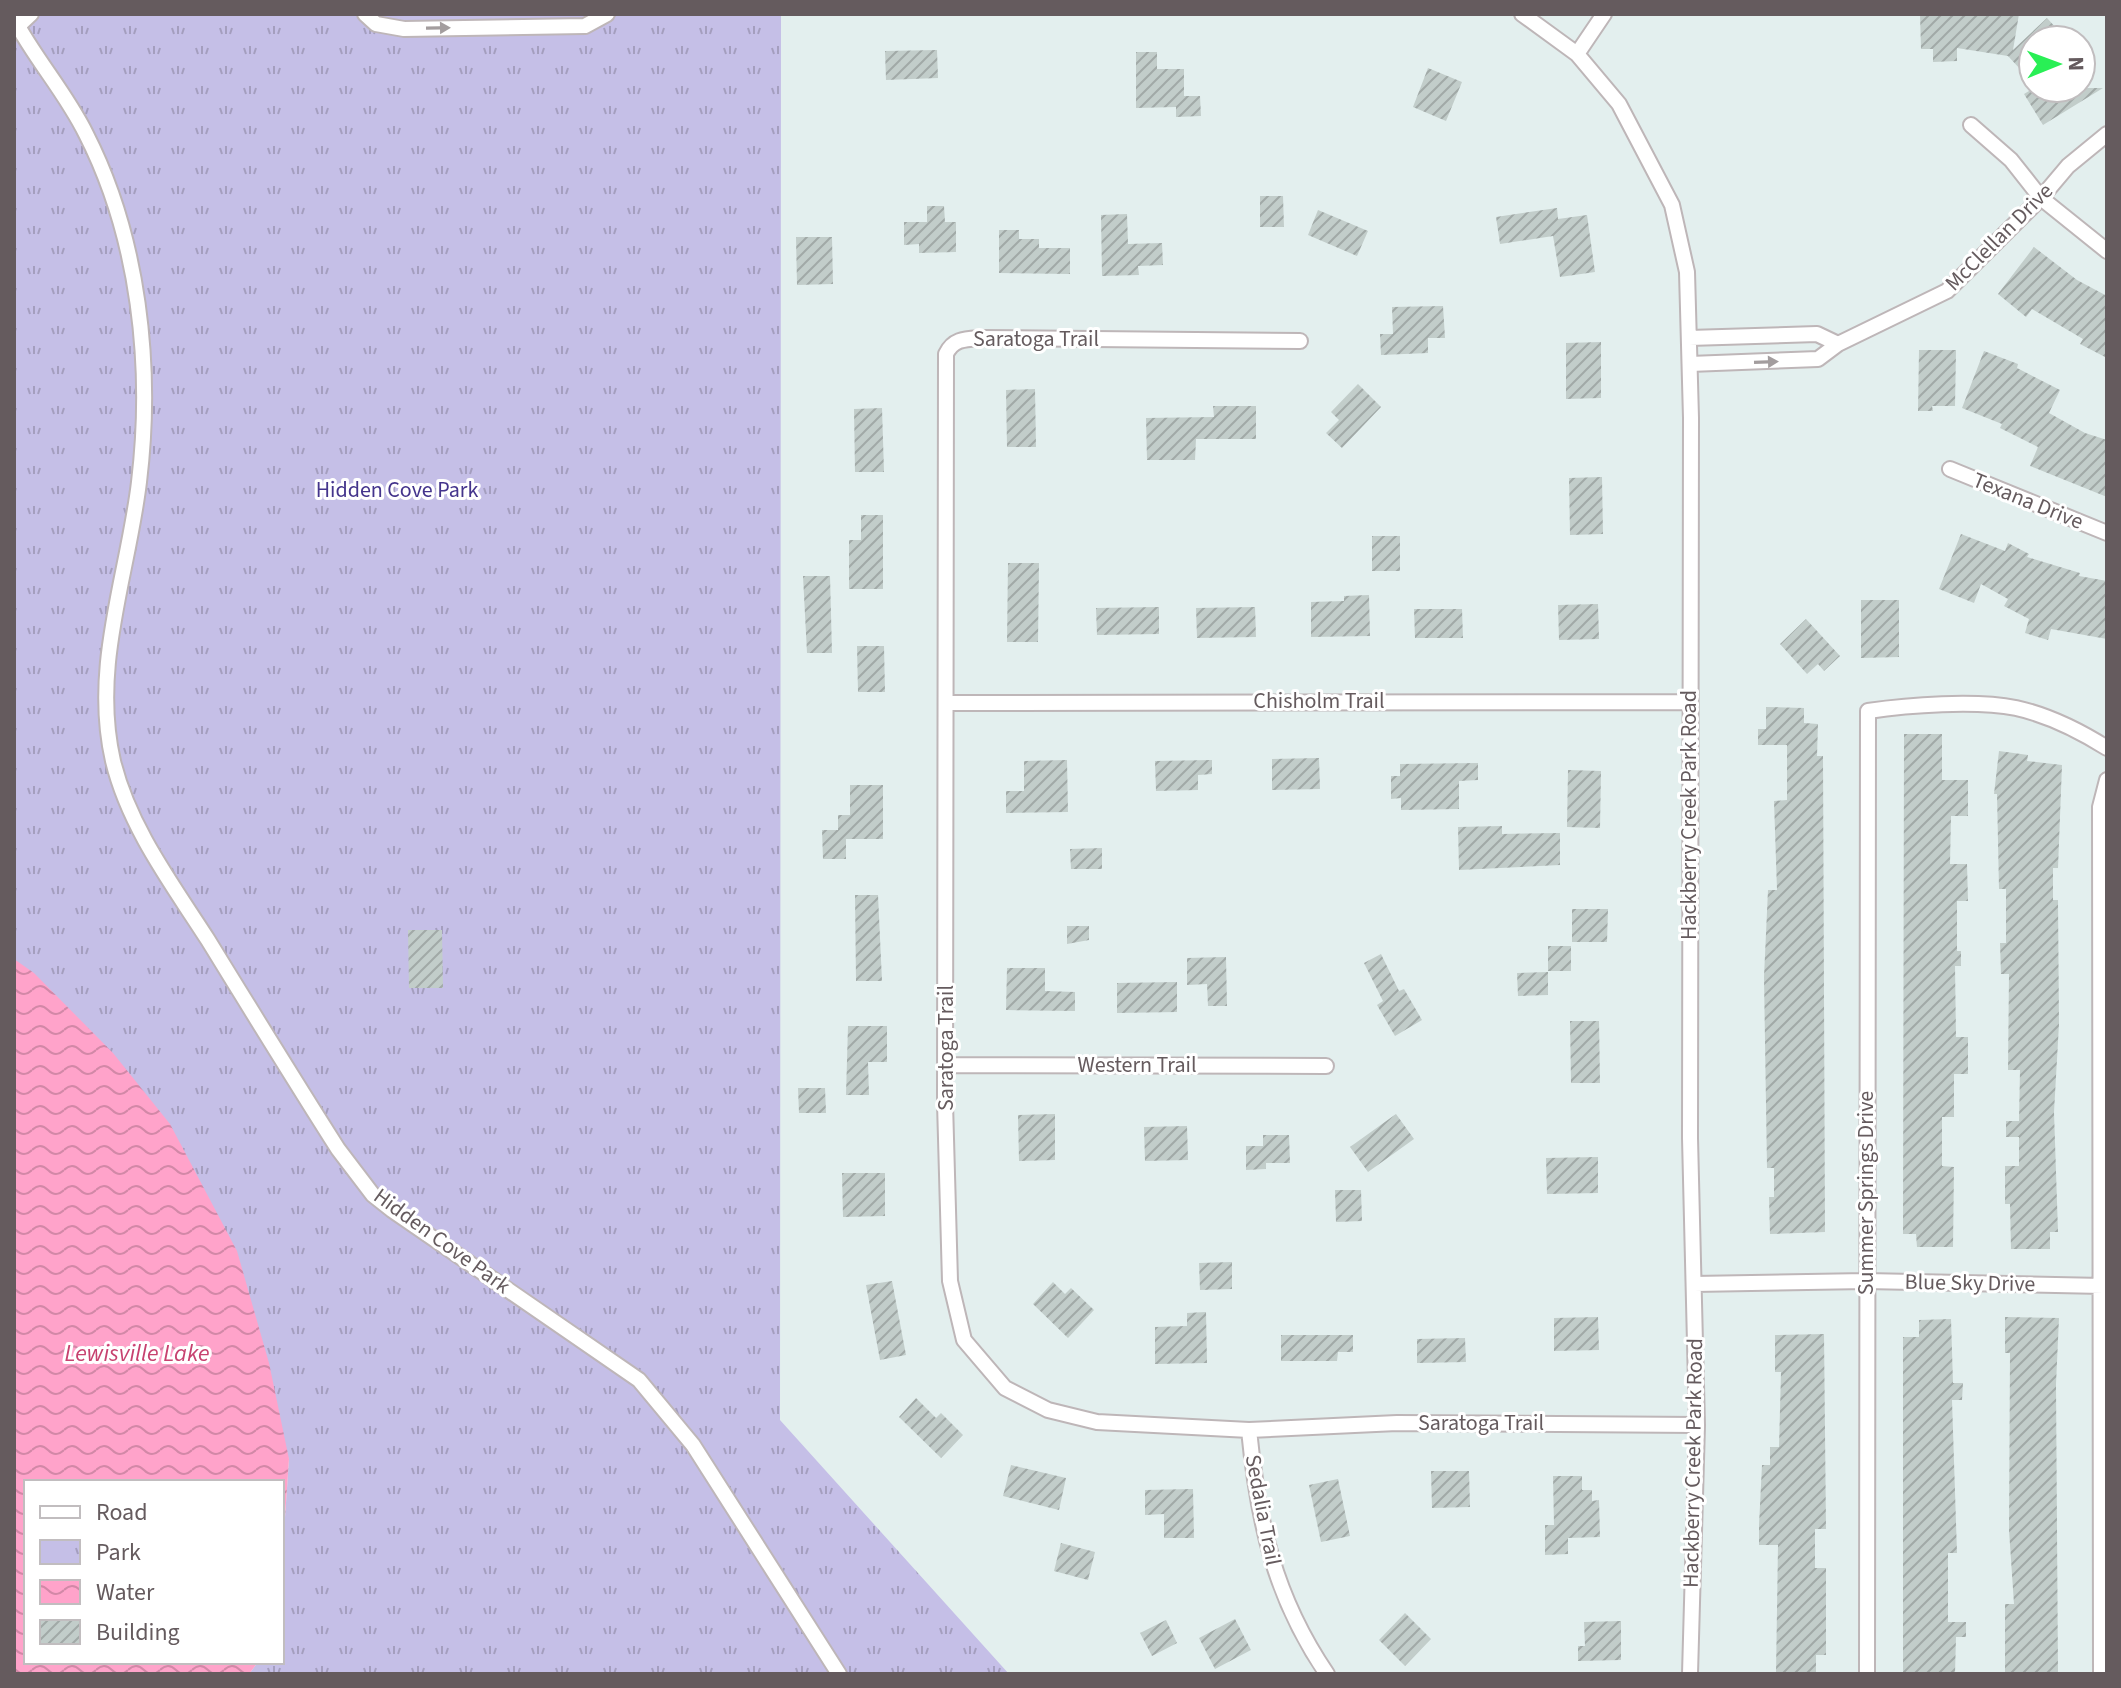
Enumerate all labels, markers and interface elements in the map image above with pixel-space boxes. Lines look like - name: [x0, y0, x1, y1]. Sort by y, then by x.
- one-way arrow: [426, 22, 451, 35]
- north arrow: [2017, 24, 2097, 104]
- text: N: [2060, 56, 2092, 71]
- street label: McClellan Drive: [1938, 176, 2060, 298]
- street label: Saratoga Trail: [973, 323, 1099, 355]
- one-way arrow: [1754, 355, 1779, 368]
- street label: Texana Drive: [1968, 464, 2088, 538]
- park label: Hidden Cove Park: [316, 474, 478, 506]
- street label: Chisholm Trail: [1253, 685, 1385, 717]
- street label: Hackberry Creek Park Road: [1673, 690, 1705, 940]
- street label: Saratoga Trail: [930, 985, 962, 1111]
- street label: Western Trail: [1077, 1049, 1197, 1081]
- street label: Summer Springs Drive: [1850, 1091, 1882, 1295]
- street label: Hidden Cove Park: [367, 1180, 517, 1302]
- street label: Blue Sky Drive: [1904, 1266, 2036, 1300]
- water label: Lewisville Lake: [65, 1336, 209, 1371]
- street label: Hackberry Creek Park Road: [1675, 1338, 1711, 1588]
- street label: Saratoga Trail: [1418, 1407, 1544, 1439]
- street label: Sedalia Trail: [1237, 1452, 1289, 1568]
- legend: [24, 1480, 284, 1664]
- text: Road: [96, 1495, 148, 1530]
- text: Park: [96, 1535, 141, 1570]
- text: Water: [96, 1575, 155, 1610]
- text: Building: [96, 1615, 180, 1650]

